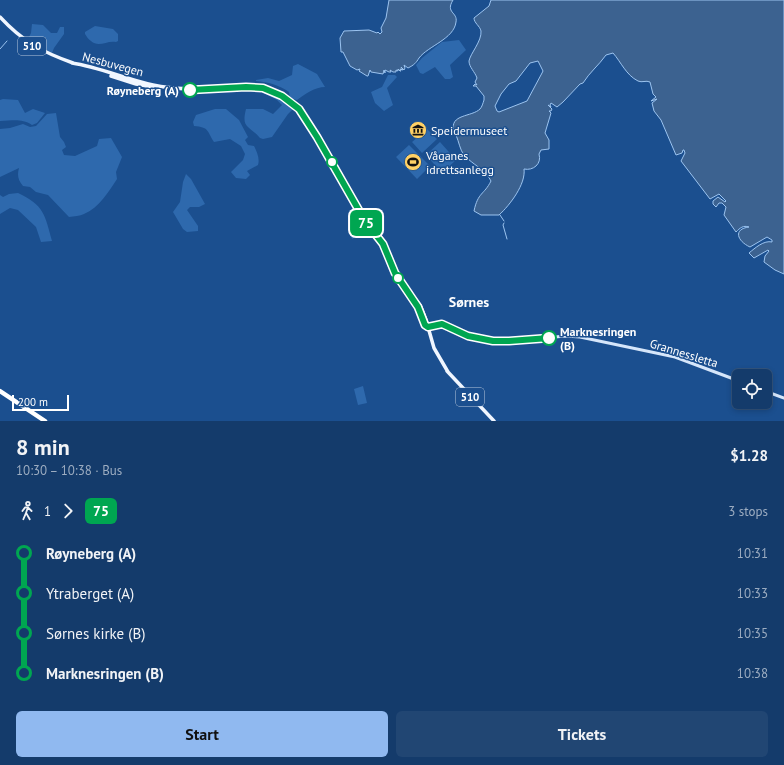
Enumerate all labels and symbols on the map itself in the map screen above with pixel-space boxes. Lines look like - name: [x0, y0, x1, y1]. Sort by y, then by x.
- road number: 510: [18, 37, 46, 55]
- street label: Nesbuvegen: [81, 49, 145, 79]
- marker: Røyneberg (A): [182, 82, 198, 98]
- place label: Røyneberg (A): [107, 83, 179, 98]
- museum icon: Speidermuseet: [408, 120, 428, 140]
- place label: Speidermuseet: [431, 123, 507, 138]
- place label: Våganes idrettsanlegg: [425, 148, 494, 177]
- sports icon: Våganes idrettsanlegg: [403, 152, 423, 172]
- unlabelled marker: [326, 156, 338, 168]
- line badge: 75: [348, 210, 384, 236]
- unlabelled marker: [392, 272, 404, 284]
- district label: Sørnes: [449, 293, 489, 311]
- place label: Marknesringen (B): [560, 324, 636, 353]
- marker: Marknesringen (B): [541, 330, 557, 346]
- street label: Grannessletta: [648, 336, 720, 370]
- road number: 510: [456, 388, 484, 406]
- scale bar: [12, 393, 69, 412]

